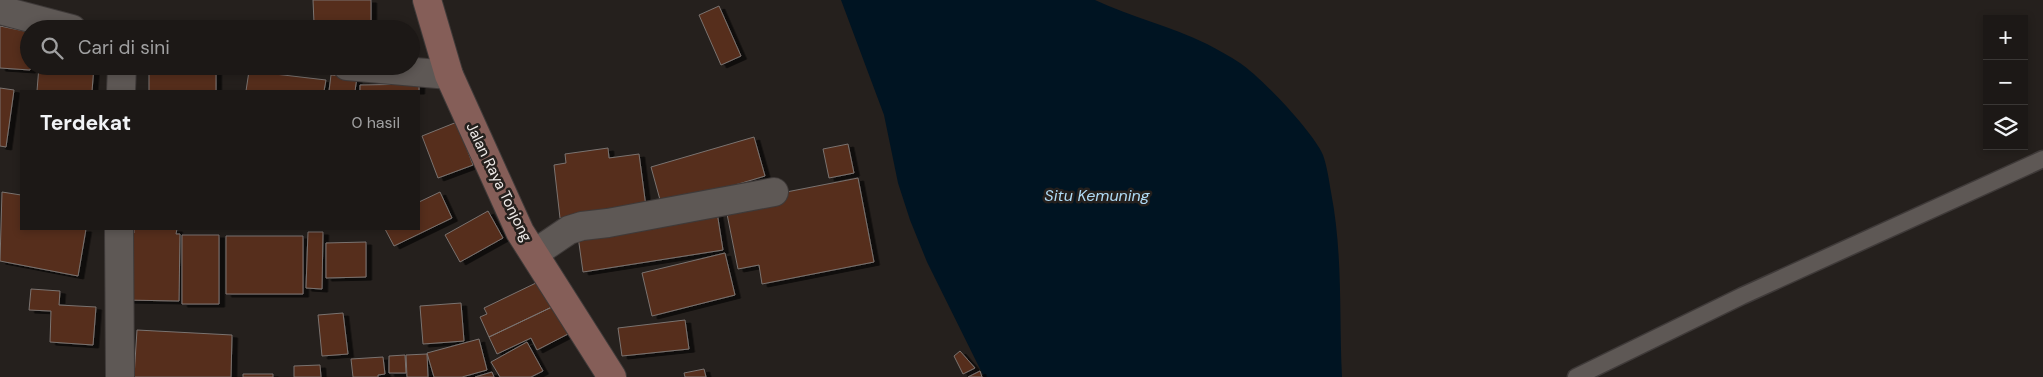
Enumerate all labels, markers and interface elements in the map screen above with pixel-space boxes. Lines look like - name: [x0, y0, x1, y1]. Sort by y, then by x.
- map controls: [1983, 15, 2028, 150]
- button: +: [1983, 15, 2028, 60]
- search box: [20, 20, 420, 75]
- icon: search: [38, 34, 66, 62]
- text: Cari di sini: [78, 35, 170, 60]
- button: −: [1983, 60, 2028, 105]
- button: layers: [1983, 105, 2028, 150]
- text: Terdekat: [40, 109, 131, 137]
- text: 0 hasil: [351, 112, 400, 133]
- street label: Jalan Raya Tonjong: [461, 119, 537, 245]
- water label: Situ Kemuning: [1044, 185, 1151, 206]

